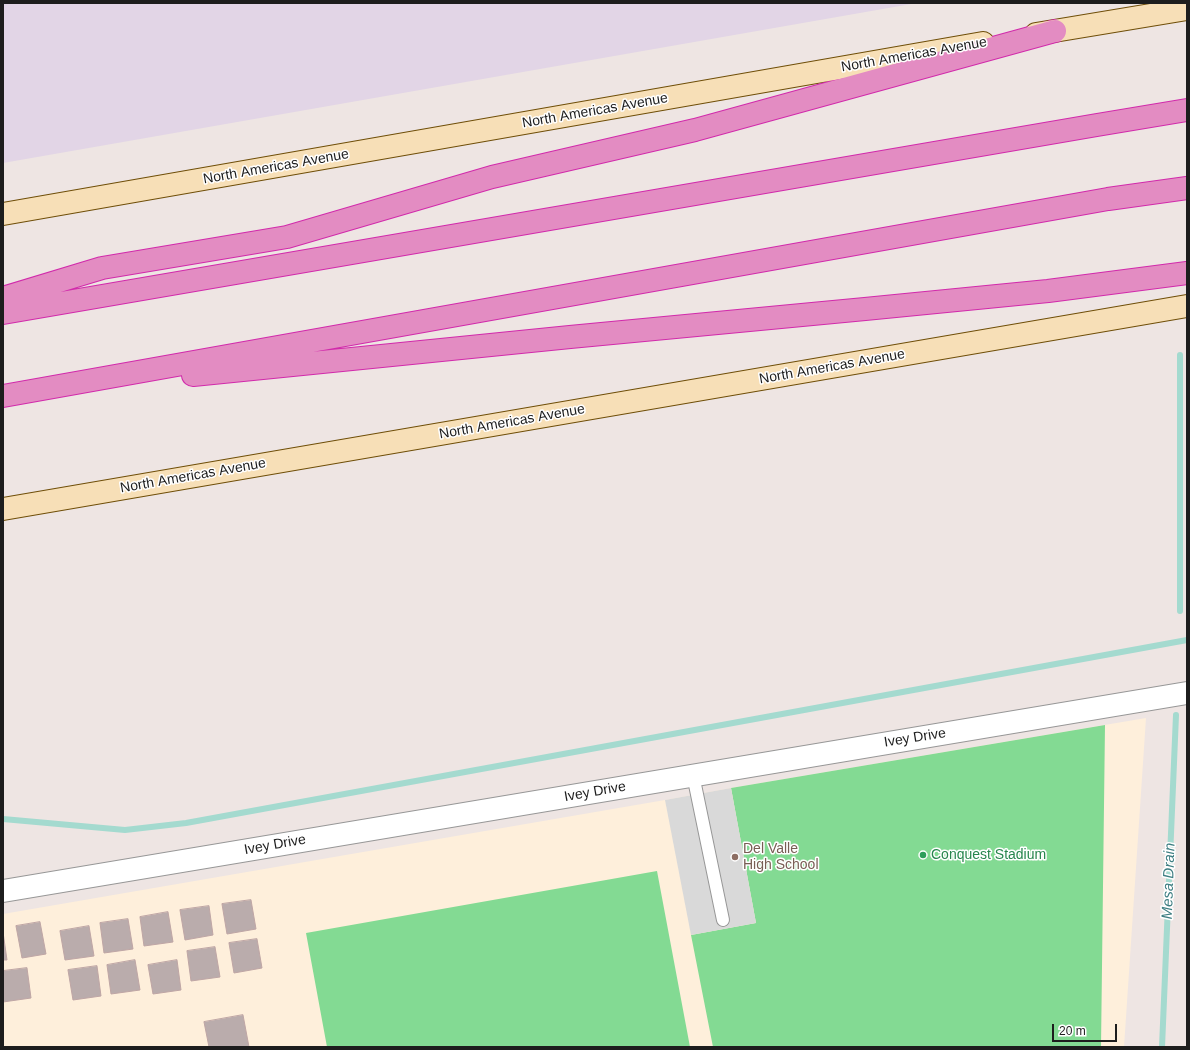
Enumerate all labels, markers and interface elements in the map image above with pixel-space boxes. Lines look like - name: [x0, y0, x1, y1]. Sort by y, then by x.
- street label: North Americas Avenue: [840, 34, 988, 76]
- street label: North Americas Avenue: [521, 90, 669, 132]
- street label: North Americas Avenue: [202, 146, 350, 188]
- street label: North Americas Avenue: [758, 346, 906, 388]
- street label: North Americas Avenue: [438, 401, 586, 443]
- street label: North Americas Avenue: [119, 455, 267, 497]
- street label: Ivey Drive: [883, 725, 947, 751]
- street label: Ivey Drive: [563, 778, 627, 806]
- street label: Ivey Drive: [243, 831, 307, 859]
- place label: Del Valle High School: [743, 841, 818, 874]
- water label: Mesa Drain: [1159, 842, 1179, 920]
- place label: Conquest Stadium: [931, 847, 1046, 863]
- marker: Conquest Stadium: [918, 850, 928, 860]
- marker: Del Valle High School: [730, 852, 740, 862]
- scale bar: [1054, 1016, 1119, 1042]
- text: 20 m: [1059, 1024, 1086, 1038]

